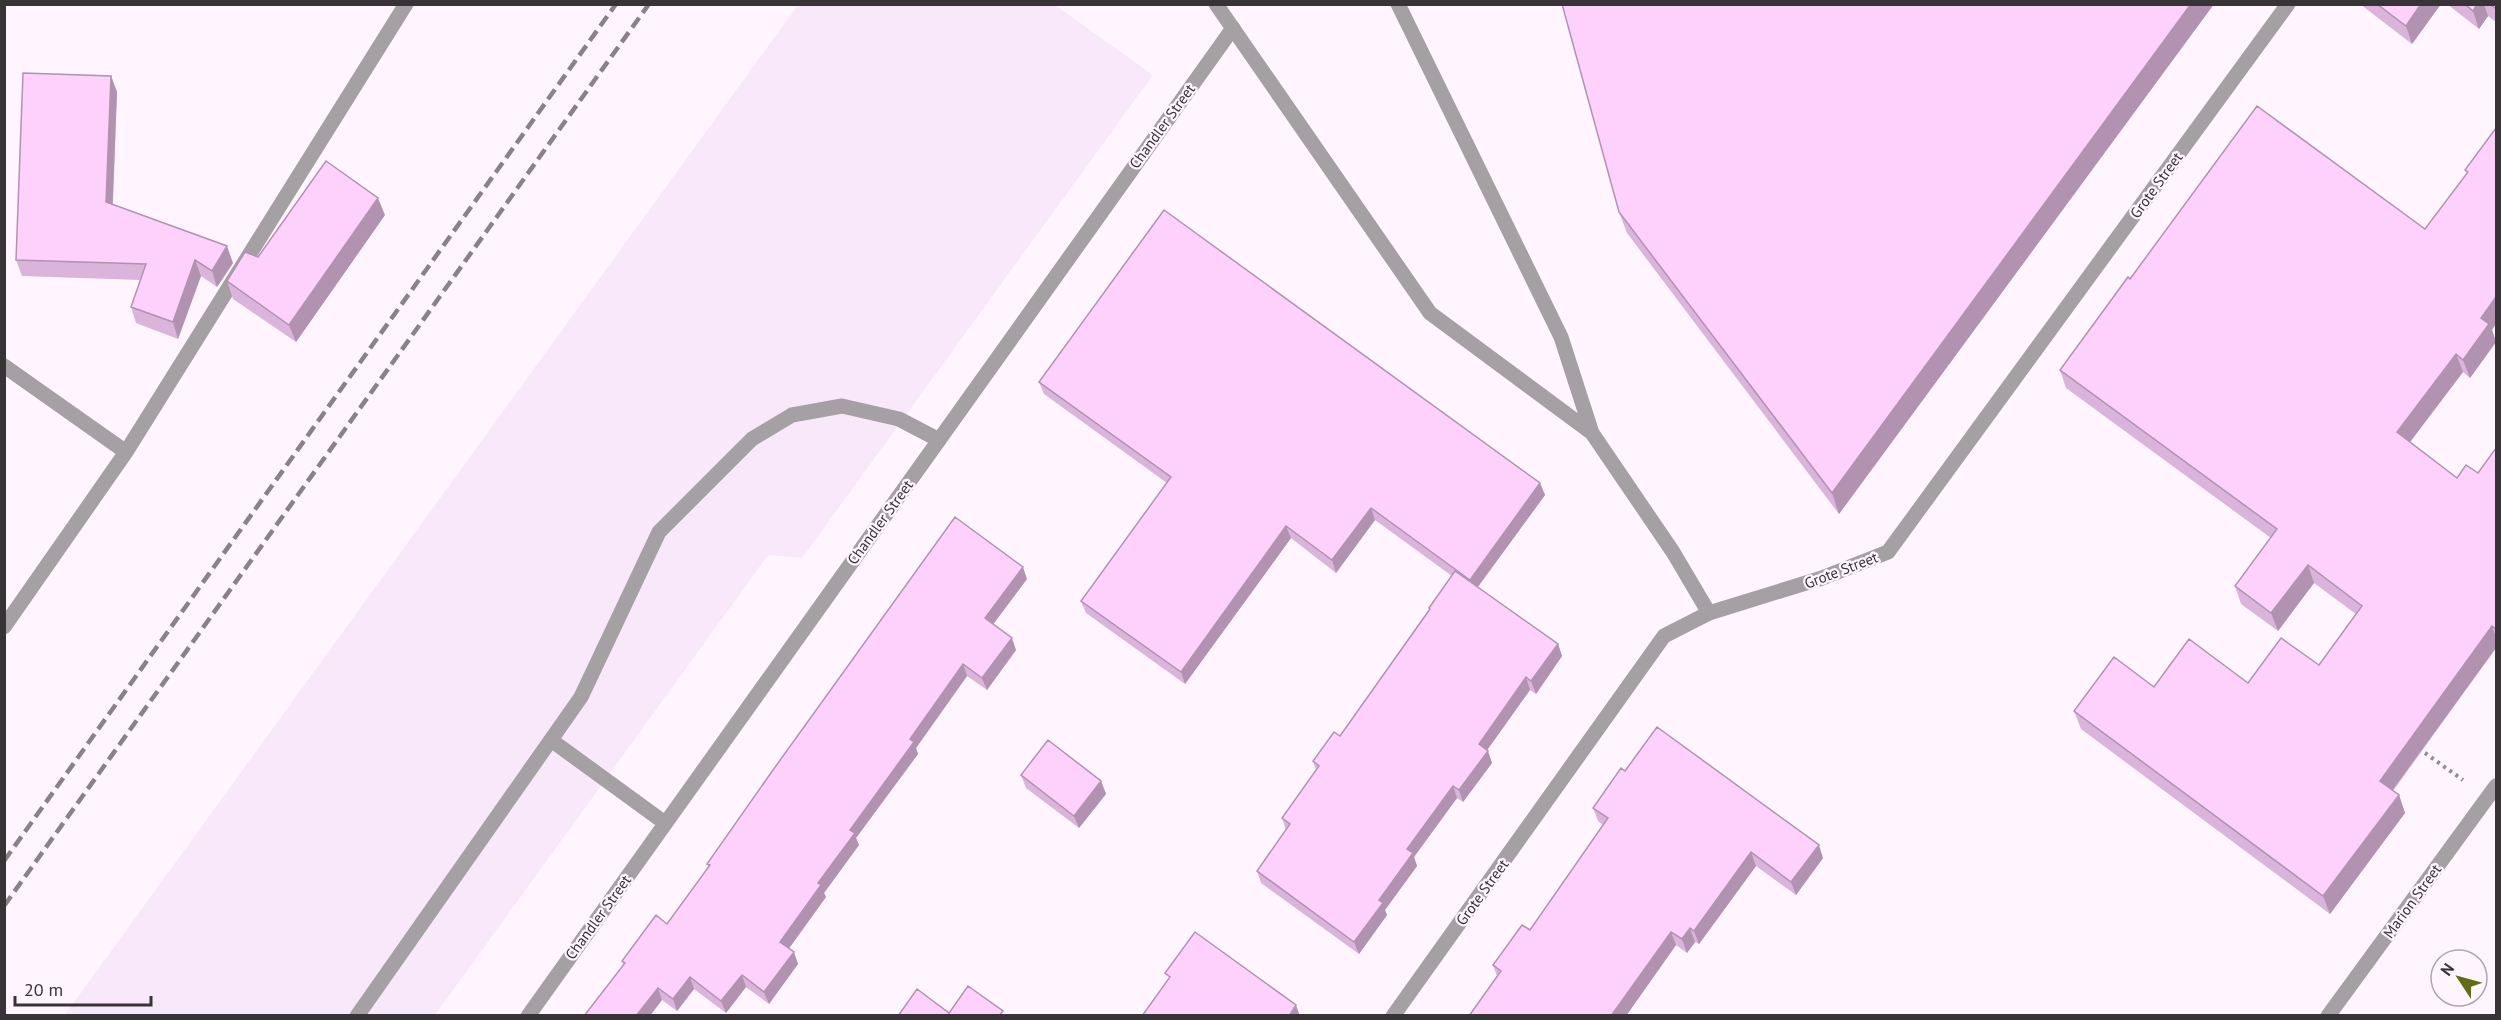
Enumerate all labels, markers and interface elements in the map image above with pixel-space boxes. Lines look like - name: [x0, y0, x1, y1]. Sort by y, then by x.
- street label: Chandler Street: [1125, 80, 1199, 172]
- street label: Grote Street: [2126, 148, 2186, 222]
- street label: Chandler Street: [843, 476, 917, 568]
- street label: Grote Street: [1802, 547, 1880, 593]
- street label: Grote Street: [1452, 855, 1512, 929]
- street label: Marion Street: [2379, 860, 2445, 942]
- street label: Chandler Street: [561, 871, 635, 963]
- north arrow: [2429, 948, 2489, 1008]
- text: N: [2436, 959, 2458, 979]
- scale bar: [15, 969, 152, 1007]
- text: 20 m: [24, 978, 63, 1001]

